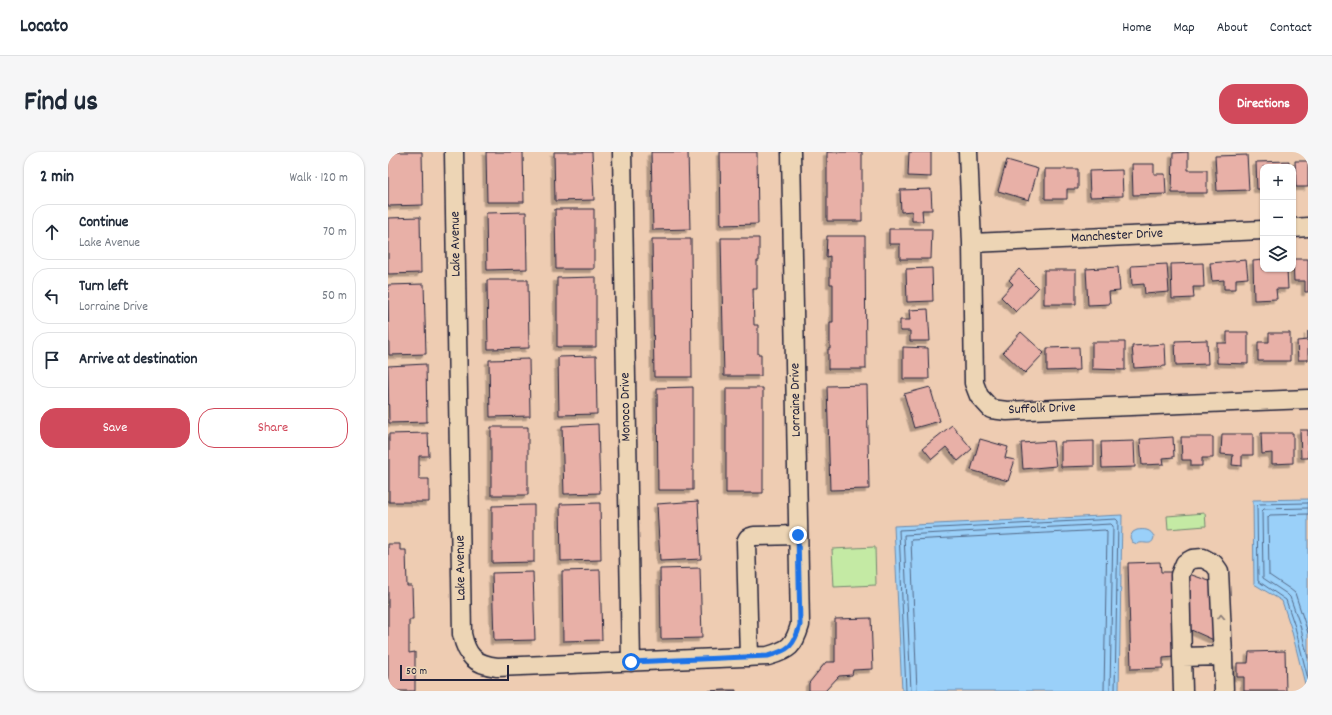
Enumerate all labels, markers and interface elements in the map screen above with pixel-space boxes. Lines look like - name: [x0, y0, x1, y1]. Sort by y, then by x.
- text: Locato: [20, 14, 68, 41]
- text: Home: [1122, 18, 1151, 38]
- text: Map: [1173, 18, 1195, 38]
- text: About: [1217, 18, 1248, 38]
- text: Contact: [1270, 18, 1312, 38]
- text: Find us: [24, 84, 98, 124]
- button: Directions: [1219, 84, 1308, 124]
- map controls: [1260, 164, 1296, 272]
- button: +: [1260, 164, 1296, 200]
- text: 2 min: [40, 166, 74, 190]
- text: Walk · 120 m: [290, 169, 348, 188]
- button: −: [1260, 200, 1296, 236]
- street label: Lake Avenue: [445, 211, 467, 277]
- text: Continue: [79, 212, 128, 234]
- icon: ahead: [41, 221, 63, 243]
- text: 70 m: [323, 223, 347, 242]
- street label: Manchester Drive: [1071, 224, 1163, 248]
- text: Lake Avenue: [79, 234, 140, 253]
- button: layers: [1260, 236, 1296, 272]
- text: Turn left: [79, 276, 128, 298]
- icon: left: [41, 285, 63, 307]
- text: 50 m: [322, 287, 347, 306]
- text: Lorraine Drive: [79, 298, 148, 317]
- icon: arrive: [41, 349, 63, 371]
- text: Arrive at destination: [79, 349, 197, 371]
- street label: Lorraine Drive: [785, 363, 807, 437]
- street label: Monoco Drive: [615, 372, 637, 442]
- street label: Suffolk Drive: [1008, 398, 1076, 420]
- button: Save: [40, 408, 190, 448]
- button: Share: [198, 408, 348, 448]
- route end: [789, 526, 807, 544]
- street label: Lake Avenue: [450, 535, 472, 601]
- one-way arrow: [1217, 614, 1226, 620]
- route start: [622, 653, 640, 671]
- scale bar: [400, 663, 509, 682]
- text: 50 m: [406, 664, 427, 680]

